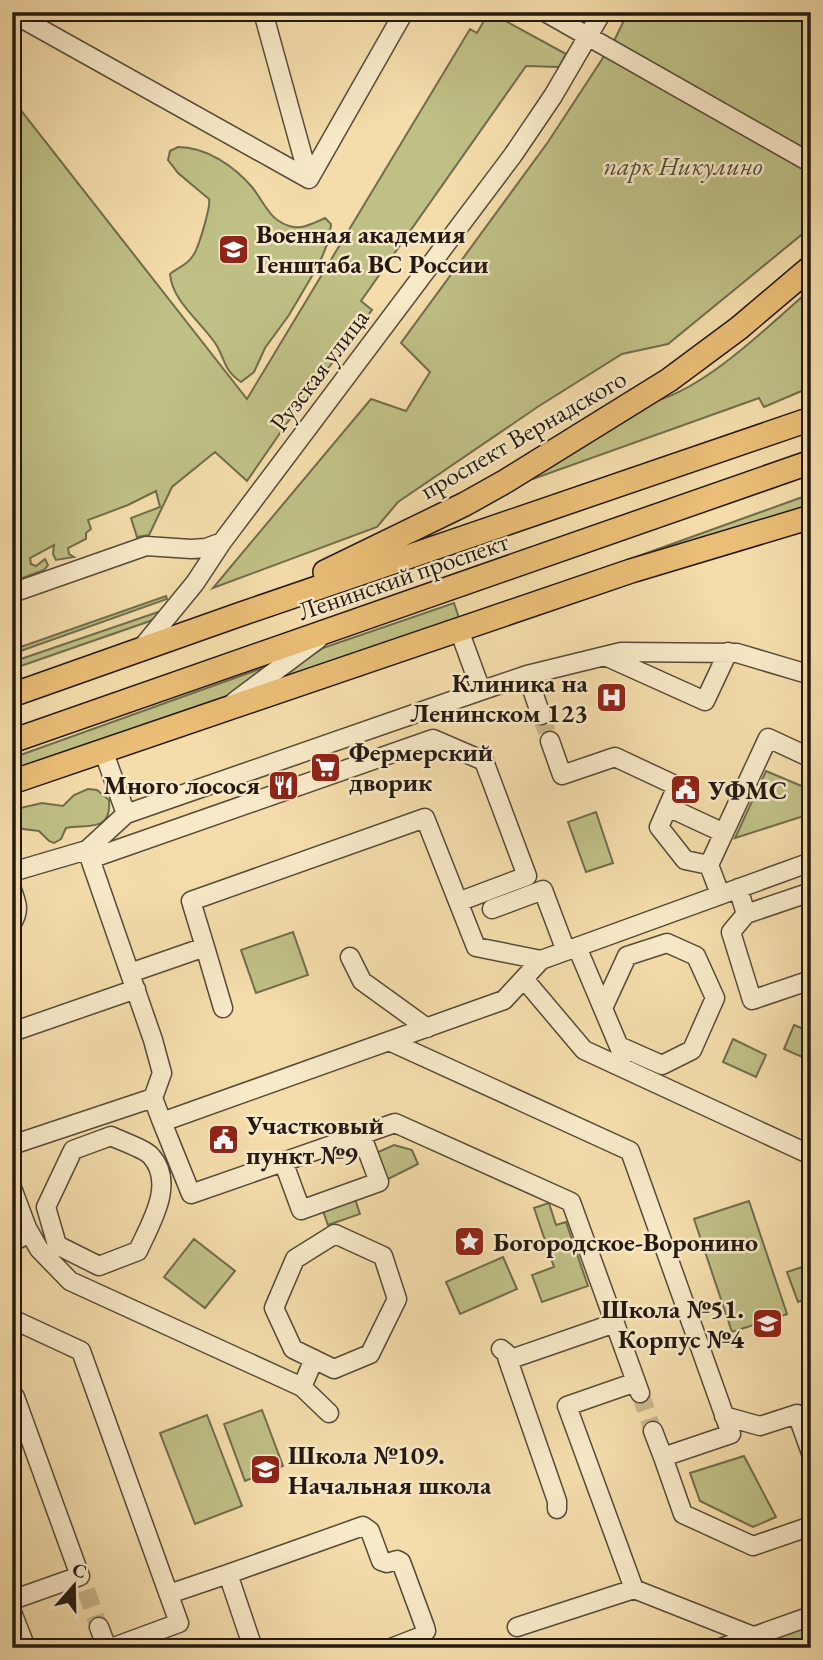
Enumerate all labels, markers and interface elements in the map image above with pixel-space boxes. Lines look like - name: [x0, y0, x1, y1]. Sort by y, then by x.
- park label: парк Никулино: [603, 149, 763, 183]
- place label: Военная академия Генштаба ВС России: [256, 217, 489, 281]
- school or university icon: Военная академия Генштаба ВС России: [216, 232, 250, 266]
- street label: Рузская улица: [262, 301, 377, 438]
- street label: проспект Вернадского: [414, 361, 632, 507]
- street label: Ленинский проспект: [293, 524, 513, 628]
- place label: Клиника на Ленинском 123: [410, 666, 589, 730]
- hospital icon: Клиника на Ленинском 123: [594, 681, 628, 715]
- place label: Фермерский дворик: [349, 735, 493, 799]
- supermarket icon: Фермерский дворик: [309, 750, 343, 784]
- place label: Много лосося: [103, 768, 260, 802]
- restaurant icon: Много лосося: [266, 768, 300, 802]
- public building icon: УФМС: [668, 773, 702, 807]
- place label: УФМС: [707, 773, 787, 807]
- place label: Участковый пункт №9: [245, 1108, 384, 1172]
- public building icon: Участковый пункт №9: [206, 1123, 240, 1157]
- place icon: Богородское-Воронино: [453, 1225, 487, 1259]
- place label: Богородское-Воронино: [493, 1225, 758, 1259]
- place label: Школа №51. Корпус №4: [601, 1292, 744, 1356]
- school or university icon: Школа №51. Корпус №4: [750, 1307, 784, 1341]
- place label: Школа №109. Начальная школа: [288, 1438, 492, 1502]
- school or university icon: Школа №109. Начальная школа: [248, 1453, 282, 1487]
- north arrow: [38, 1552, 108, 1622]
- text: С: [69, 1556, 90, 1585]

